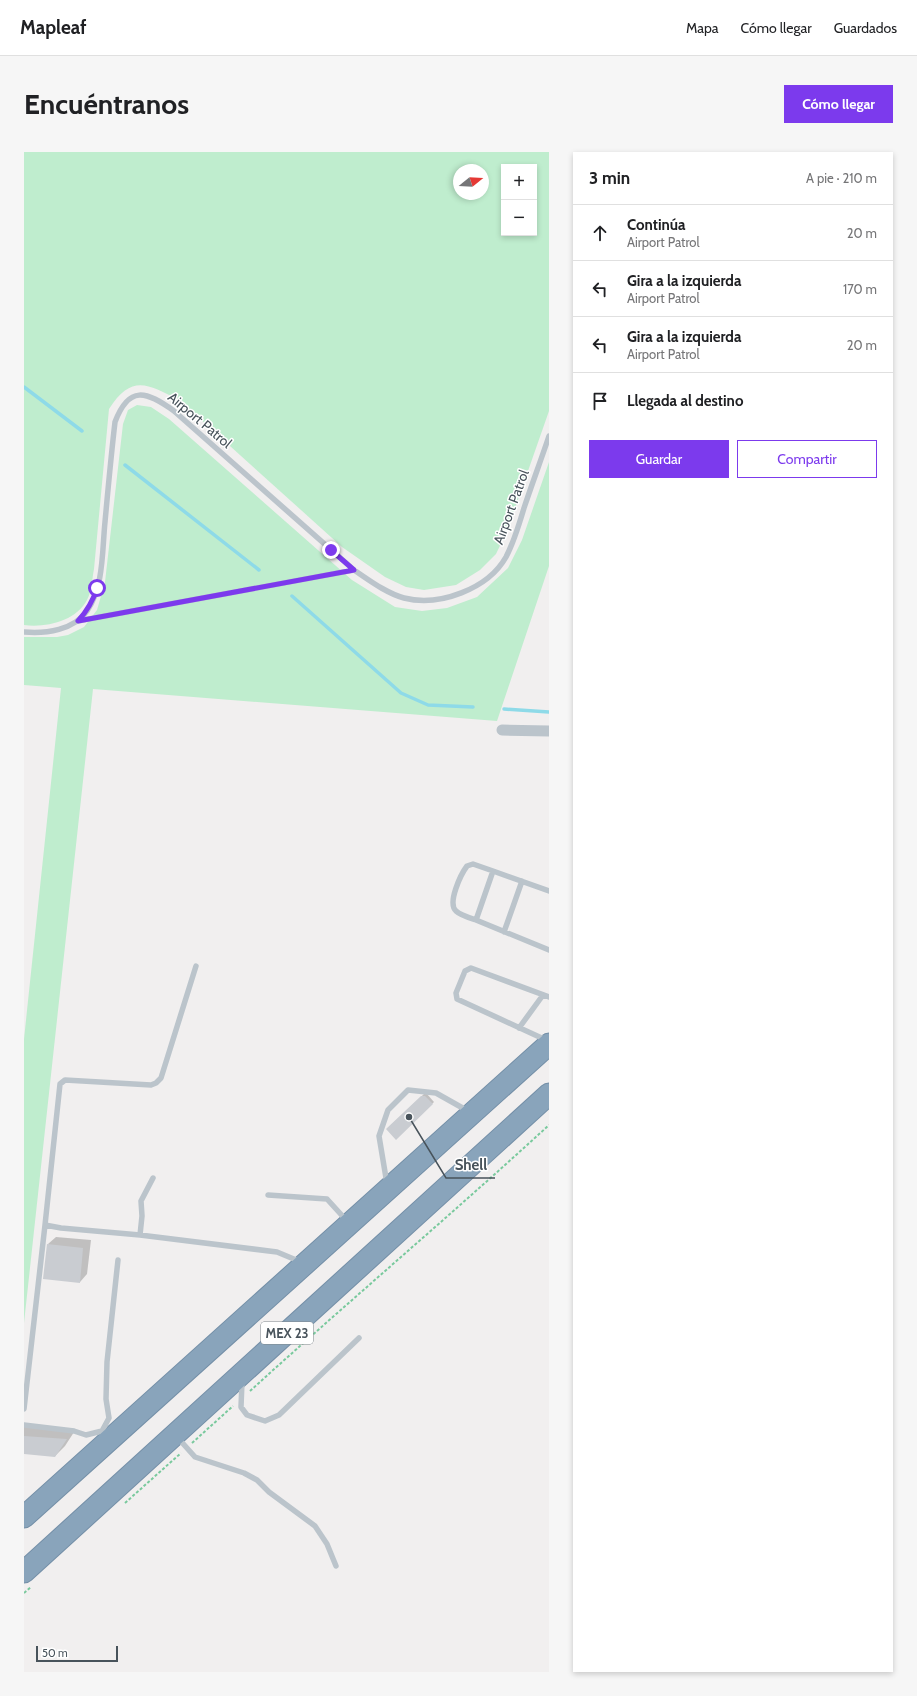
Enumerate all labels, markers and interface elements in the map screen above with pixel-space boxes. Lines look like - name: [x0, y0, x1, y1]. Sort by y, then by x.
- text: Mapleaf: [20, 16, 87, 39]
- text: Mapa: [686, 19, 719, 37]
- text: Cómo llegar: [741, 19, 812, 37]
- text: Guardados: [834, 19, 897, 37]
- button: Cómo llegar: [784, 85, 893, 123]
- text: Encuéntranos: [24, 87, 189, 121]
- north arrow: [453, 164, 489, 200]
- map controls: [501, 164, 537, 236]
- button: +: [501, 164, 537, 200]
- text: 3 min: [589, 168, 630, 188]
- text: A pie · 210 m: [806, 170, 877, 186]
- button: −: [501, 200, 537, 236]
- text: Continúa: [627, 216, 685, 234]
- icon: ahead: [589, 222, 611, 244]
- text: 20 m: [847, 225, 877, 241]
- text: Airport Patrol: [627, 234, 700, 250]
- text: Gira a la izquierda: [627, 272, 741, 290]
- icon: left: [589, 278, 611, 300]
- text: 170 m: [843, 281, 877, 297]
- text: Airport Patrol: [627, 290, 700, 306]
- text: Gira a la izquierda: [627, 328, 741, 346]
- icon: left: [589, 334, 611, 356]
- text: 20 m: [847, 337, 877, 353]
- text: Airport Patrol: [627, 346, 700, 362]
- street label: Airport Patrol: [164, 388, 236, 452]
- icon: arrive: [589, 390, 611, 412]
- text: Llegada al destino: [627, 392, 743, 410]
- button: Guardar: [589, 440, 729, 478]
- button: Compartir: [737, 440, 877, 478]
- street label: Airport Patrol: [489, 467, 533, 547]
- route end: [322, 541, 340, 559]
- route start: [88, 579, 106, 597]
- callout: Shell: [446, 1151, 495, 1178]
- text: Shell: [455, 1156, 487, 1174]
- road number: MEX 23: [261, 1322, 313, 1344]
- scale bar: [36, 1644, 118, 1663]
- text: 50 m: [42, 1646, 68, 1660]

